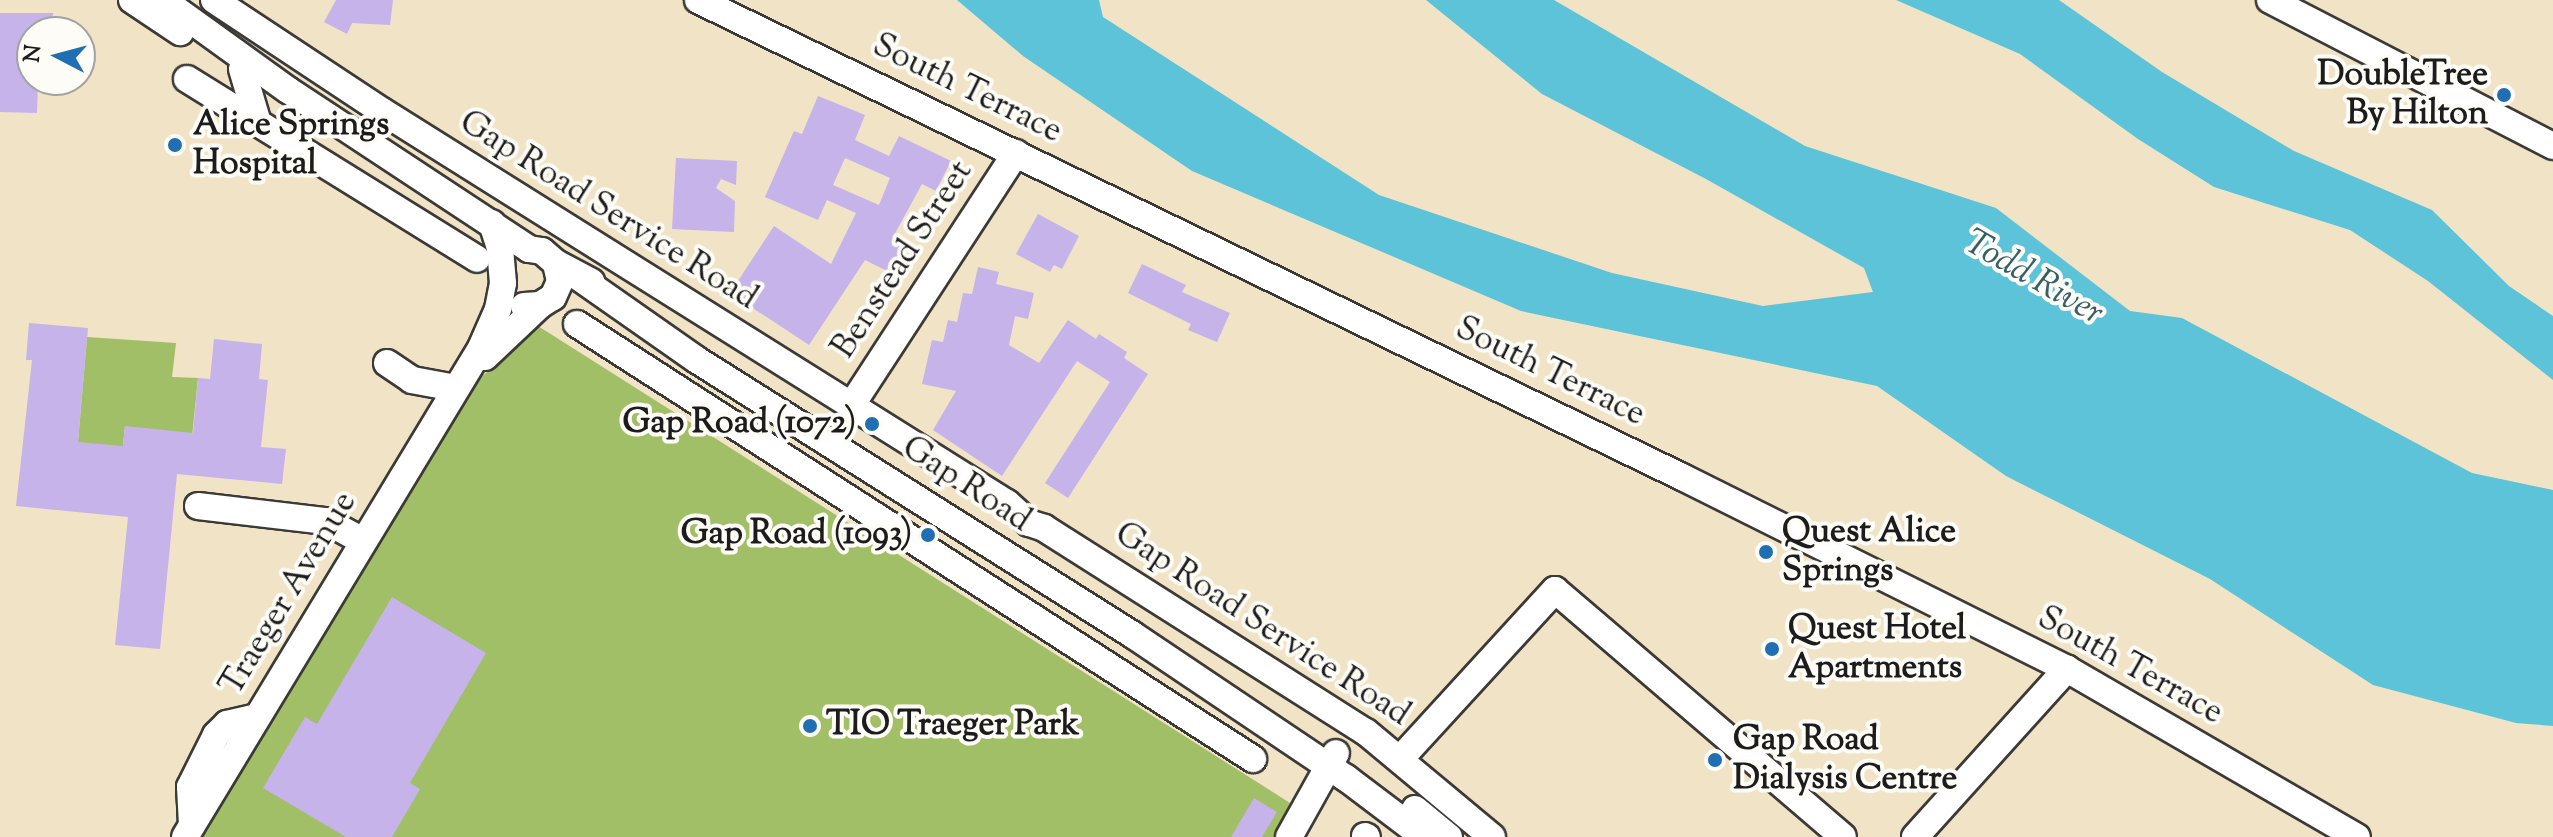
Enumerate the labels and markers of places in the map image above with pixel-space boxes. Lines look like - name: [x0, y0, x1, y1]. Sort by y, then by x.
- place label: DoubleTree By Hilton: [2317, 55, 2488, 134]
- marker: DoubleTree By Hilton: [2495, 86, 2513, 104]
- place label: Alice Springs Hospital: [193, 105, 389, 184]
- marker: Alice Springs Hospital: [164, 134, 186, 156]
- place label: Gap Road (1072): [622, 404, 856, 444]
- marker: Gap Road (1072): [863, 415, 881, 433]
- place label: Quest Alice Springs: [1782, 512, 1956, 592]
- place label: Gap Road (1093): [681, 515, 912, 555]
- marker: Gap Road (1093): [919, 526, 937, 544]
- marker: Quest Alice Springs: [1757, 543, 1775, 561]
- place label: Quest Hotel Apartments: [1788, 609, 1966, 688]
- marker: Quest Hotel Apartments: [1763, 640, 1781, 658]
- place label: TIO Traeger Park: [826, 706, 1079, 746]
- marker: TIO Traeger Park: [801, 717, 819, 735]
- place label: Gap Road Dialysis Centre: [1733, 720, 1957, 800]
- marker: Gap Road Dialysis Centre: [1704, 749, 1726, 771]

